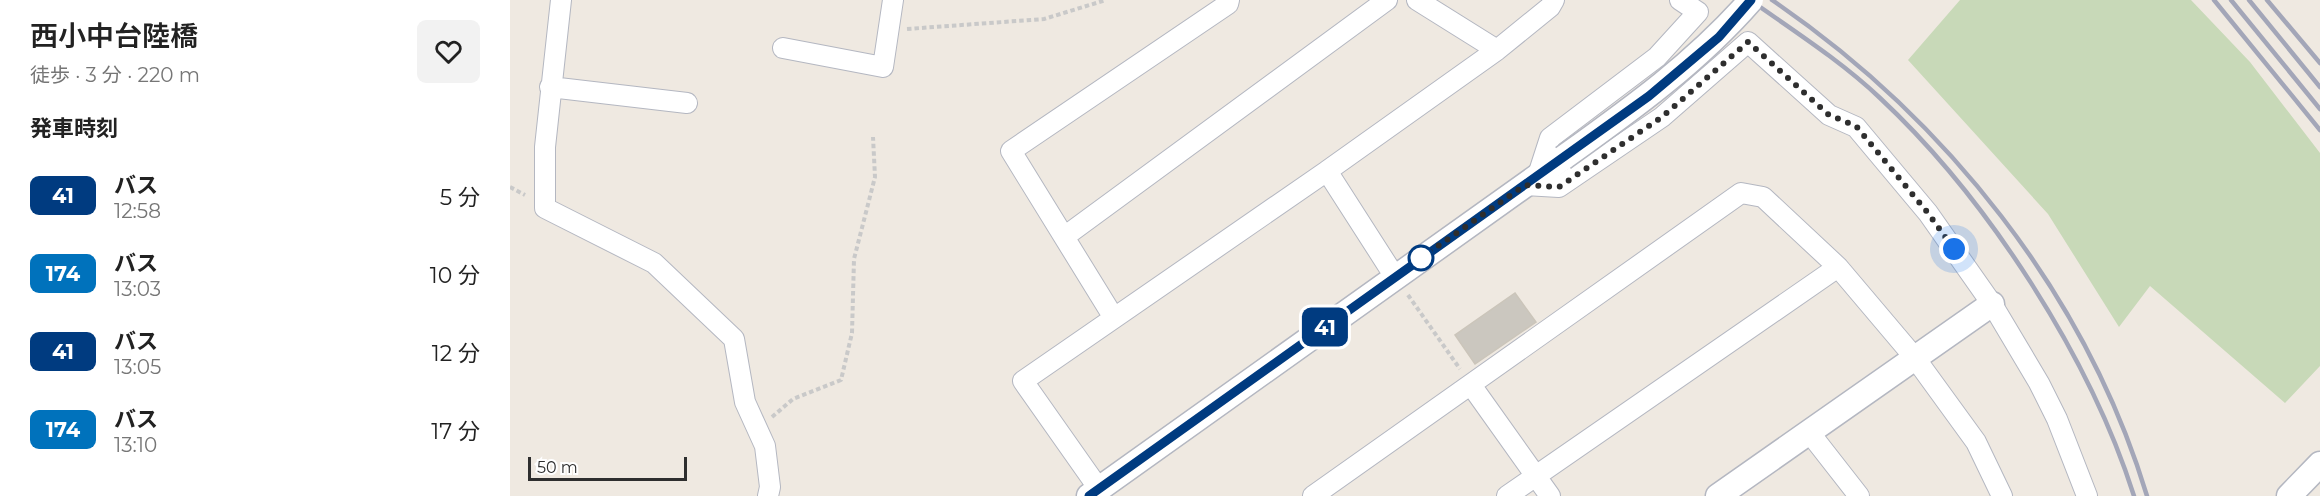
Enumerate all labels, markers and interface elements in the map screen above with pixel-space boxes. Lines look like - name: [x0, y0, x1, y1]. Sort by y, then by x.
- text: 西小中台陸橋: [30, 19, 198, 53]
- button: heart: [417, 20, 480, 83]
- text: 徒歩 · 3 分 · 220 m: [30, 63, 200, 87]
- text: 発車時刻: [30, 115, 118, 142]
- text: バス: [114, 172, 158, 199]
- text: 41: [52, 183, 74, 208]
- text: 5 分: [440, 184, 480, 211]
- text: 12:58: [114, 199, 161, 223]
- your location: [1939, 234, 1969, 264]
- unlabelled marker: [1408, 245, 1434, 271]
- text: バス: [114, 250, 158, 277]
- text: 174: [46, 261, 80, 286]
- text: 10 分: [430, 262, 480, 289]
- text: 13:03: [114, 277, 161, 301]
- line badge: 41: [1298, 308, 1352, 346]
- text: 41: [1314, 315, 1336, 340]
- text: バス: [114, 328, 158, 355]
- text: 41: [52, 339, 74, 364]
- text: 12 分: [432, 340, 480, 367]
- text: 13:05: [114, 355, 161, 379]
- text: バス: [114, 406, 158, 433]
- text: 174: [46, 417, 80, 442]
- text: 17 分: [431, 418, 480, 445]
- text: 13:10: [114, 433, 157, 457]
- scale bar: [528, 454, 687, 482]
- text: 50 m: [537, 458, 578, 477]

